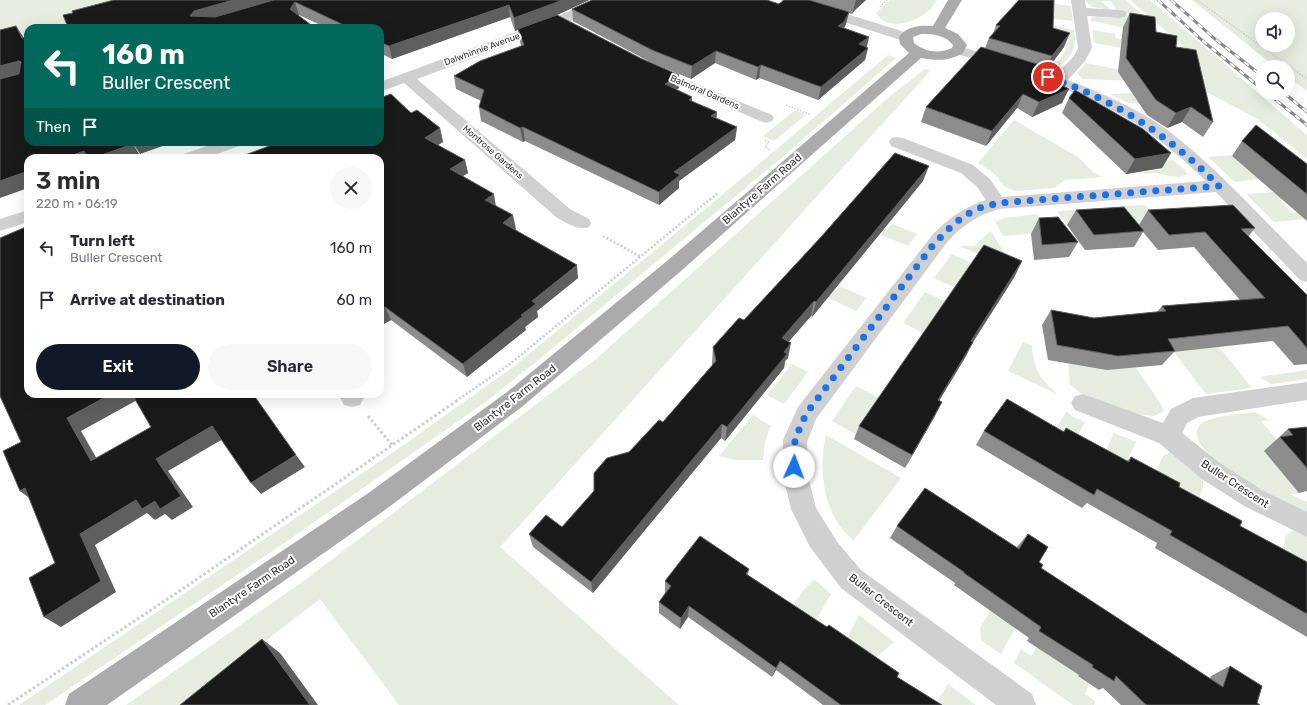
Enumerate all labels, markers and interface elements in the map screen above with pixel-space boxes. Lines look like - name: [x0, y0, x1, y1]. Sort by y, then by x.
- map controls: [1255, 12, 1295, 100]
- button: sound: [1255, 12, 1295, 52]
- street label: Dalwhinnie Avenue: [443, 31, 521, 67]
- text: 160 m: [102, 38, 185, 71]
- icon: left: [36, 40, 88, 92]
- pin: [1031, 60, 1065, 94]
- button: search: [1255, 60, 1295, 100]
- icon: arrive: [1037, 66, 1059, 88]
- text: Buller Crescent: [102, 72, 230, 94]
- street label: Balmoral Gardens: [669, 73, 741, 111]
- icon: arrive: [79, 116, 101, 138]
- text: Then: [36, 118, 71, 136]
- street label: Montrose Gardens: [461, 123, 525, 181]
- street label: Blantyre Farm Road: [720, 151, 804, 227]
- text: 3 min: [36, 167, 100, 195]
- button: close: [330, 167, 372, 209]
- text: 220 m · 06:19: [36, 196, 118, 211]
- text: Turn left: [70, 232, 135, 250]
- icon: left: [36, 237, 58, 259]
- text: 160 m: [330, 239, 372, 257]
- text: Buller Crescent: [70, 250, 163, 265]
- icon: arrive: [36, 289, 58, 311]
- text: Arrive at destination: [70, 291, 225, 309]
- text: 60 m: [336, 291, 372, 309]
- button: Exit: [36, 344, 200, 390]
- button: Share: [208, 344, 372, 390]
- street label: Blantyre Farm Road: [471, 362, 559, 434]
- position arrow: [773, 446, 815, 488]
- street label: Buller Crescent: [1199, 457, 1272, 511]
- street label: Blantyre Farm Road: [207, 553, 297, 621]
- street label: Buller Crescent: [846, 571, 916, 630]

